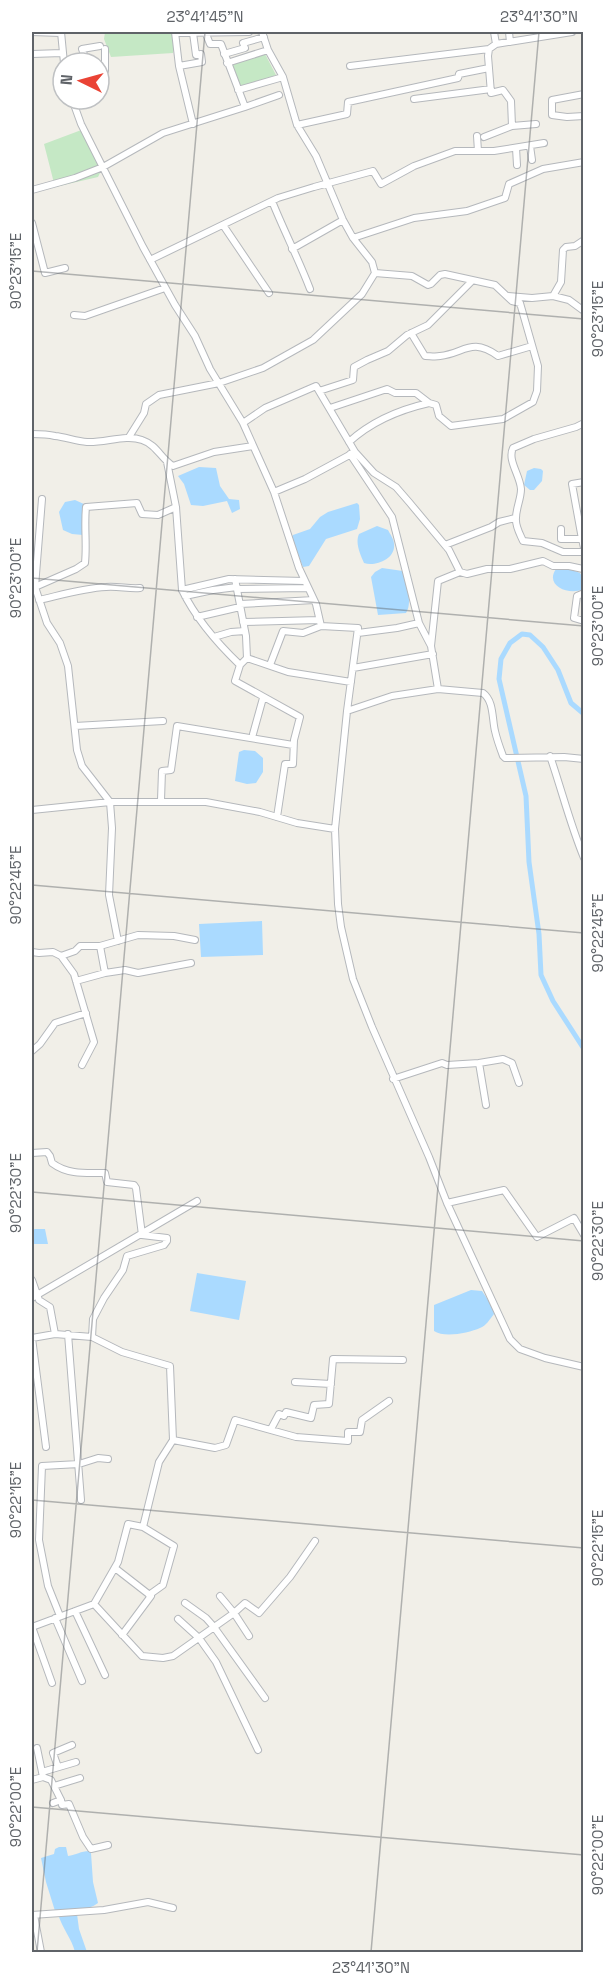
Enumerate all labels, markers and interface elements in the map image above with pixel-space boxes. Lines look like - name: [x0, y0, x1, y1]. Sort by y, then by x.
- text: 23°41'45"N: [167, 7, 243, 26]
- text: 23°41'30"N: [500, 7, 578, 26]
- north arrow: [51, 51, 111, 111]
- text: N: [56, 73, 77, 86]
- text: 90°23'15"E: [6, 233, 25, 309]
- text: 90°23'15"E: [588, 281, 607, 357]
- text: 90°23'00"E: [6, 538, 25, 618]
- text: 90°23'00"E: [588, 586, 607, 666]
- text: 90°22'45"E: [6, 846, 25, 924]
- text: 90°22'45"E: [588, 894, 607, 972]
- text: 90°22'30"E: [6, 1153, 25, 1233]
- text: 90°22'30"E: [588, 1201, 607, 1281]
- text: 90°22'15"E: [6, 1462, 25, 1538]
- text: 90°22'15"E: [588, 1510, 607, 1586]
- text: 90°22'00"E: [6, 1767, 25, 1847]
- text: 90°22'00"E: [588, 1815, 607, 1895]
- text: 23°41'30"N: [332, 1958, 410, 1977]

